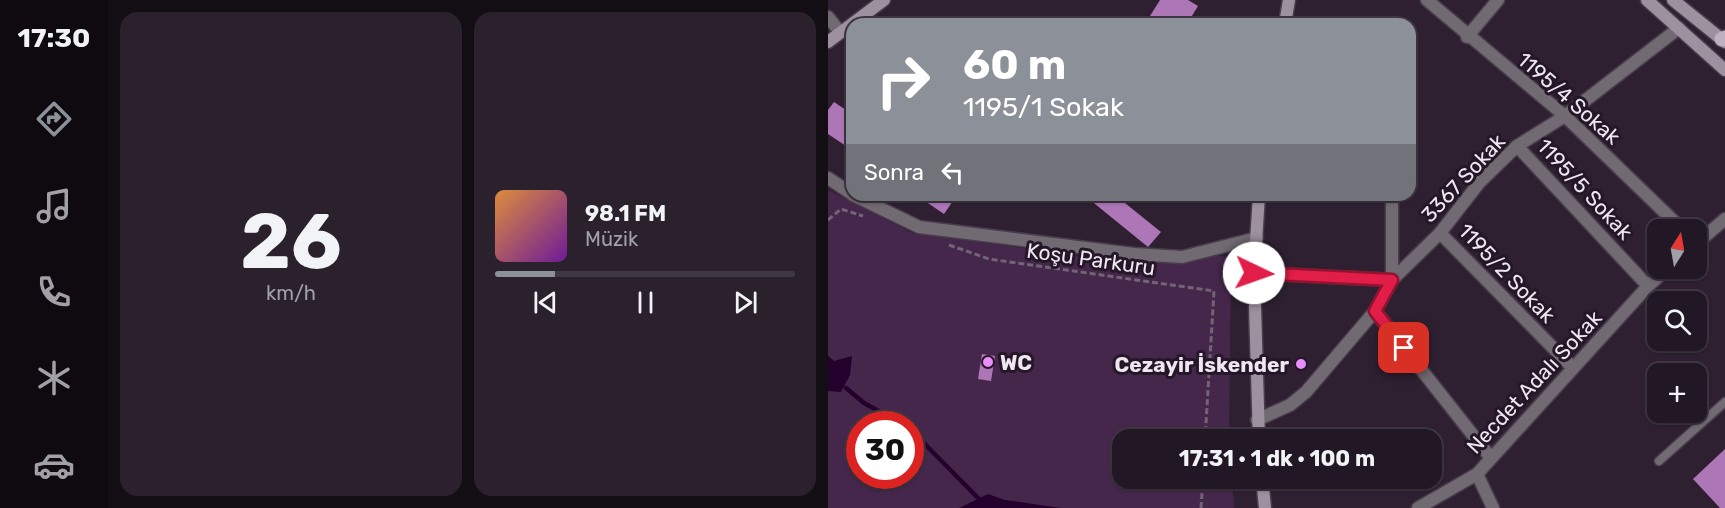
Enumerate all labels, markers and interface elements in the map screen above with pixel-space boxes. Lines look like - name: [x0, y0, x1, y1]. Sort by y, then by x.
- text: 17:30: [18, 22, 90, 54]
- text: 60 m: [963, 40, 1066, 90]
- icon: right: [864, 42, 942, 120]
- street label: 1195/4 Sokak: [1512, 47, 1626, 150]
- text: 1195/1 Sokak: [963, 91, 1124, 123]
- icon: directions: [33, 98, 75, 140]
- street label: 3367 Sokak: [1416, 129, 1510, 227]
- street label: 1195/5 Sokak: [1532, 133, 1638, 245]
- icon: left: [936, 156, 969, 189]
- text: Sonra: [864, 159, 924, 186]
- icon: music: [33, 185, 75, 227]
- text: 26: [240, 195, 342, 288]
- text: 98.1 FM: [585, 200, 666, 227]
- street label: 1195/2 Sokak: [1453, 218, 1561, 328]
- north arrow: [1647, 219, 1707, 279]
- map controls: [1647, 219, 1707, 423]
- text: Müzik: [585, 227, 638, 251]
- street label: Koşu Parkuru: [1025, 238, 1157, 280]
- position arrow: [1222, 241, 1286, 305]
- icon: phone: [33, 271, 75, 313]
- text: km/h: [266, 281, 316, 305]
- icon: previous: [529, 286, 562, 319]
- icon: pause: [629, 286, 662, 319]
- icon: next: [729, 286, 762, 319]
- button: search: [1647, 291, 1707, 351]
- street label: Necdet Adalı Sokak: [1461, 305, 1607, 459]
- pin: [1378, 322, 1429, 373]
- icon: arrive: [1387, 331, 1420, 364]
- place label: WC: [1000, 350, 1032, 375]
- place label: Cezayir İskender: [1115, 352, 1289, 377]
- marker: WC: [981, 355, 995, 369]
- icon: climate: [33, 357, 75, 399]
- marker: Cezayir İskender: [1294, 357, 1308, 371]
- button: +: [1647, 363, 1707, 423]
- speed limit sign: 30: [846, 411, 924, 489]
- icon: car: [33, 444, 75, 486]
- text: 17:31 · 1 dk · 100 m: [1179, 445, 1375, 472]

